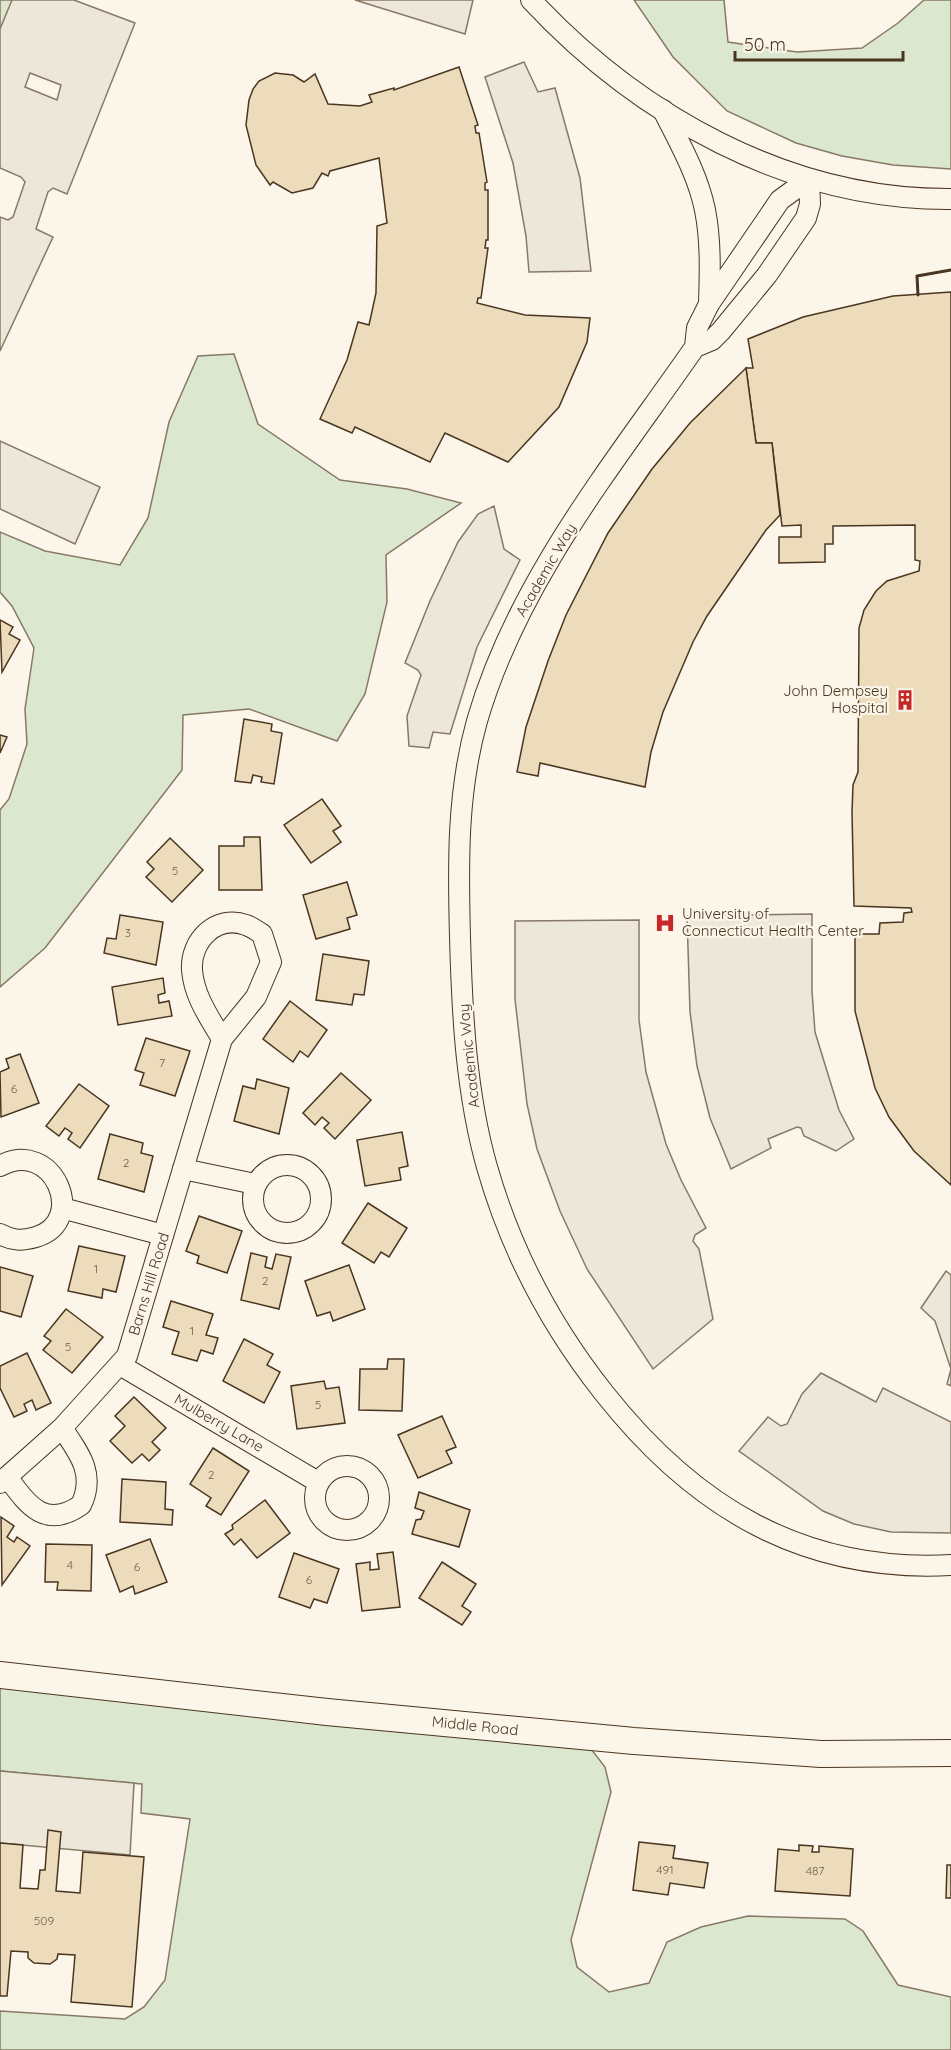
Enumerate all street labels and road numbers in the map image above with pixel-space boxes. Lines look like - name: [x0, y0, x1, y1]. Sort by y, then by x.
- street label: Academic Way: [511, 520, 580, 620]
- street label: Academic Way: [454, 1003, 483, 1109]
- street label: Barns Hill Road: [124, 1230, 173, 1338]
- street label: Mulberry Lane: [171, 1389, 267, 1456]
- street label: Middle Road: [431, 1712, 519, 1739]

